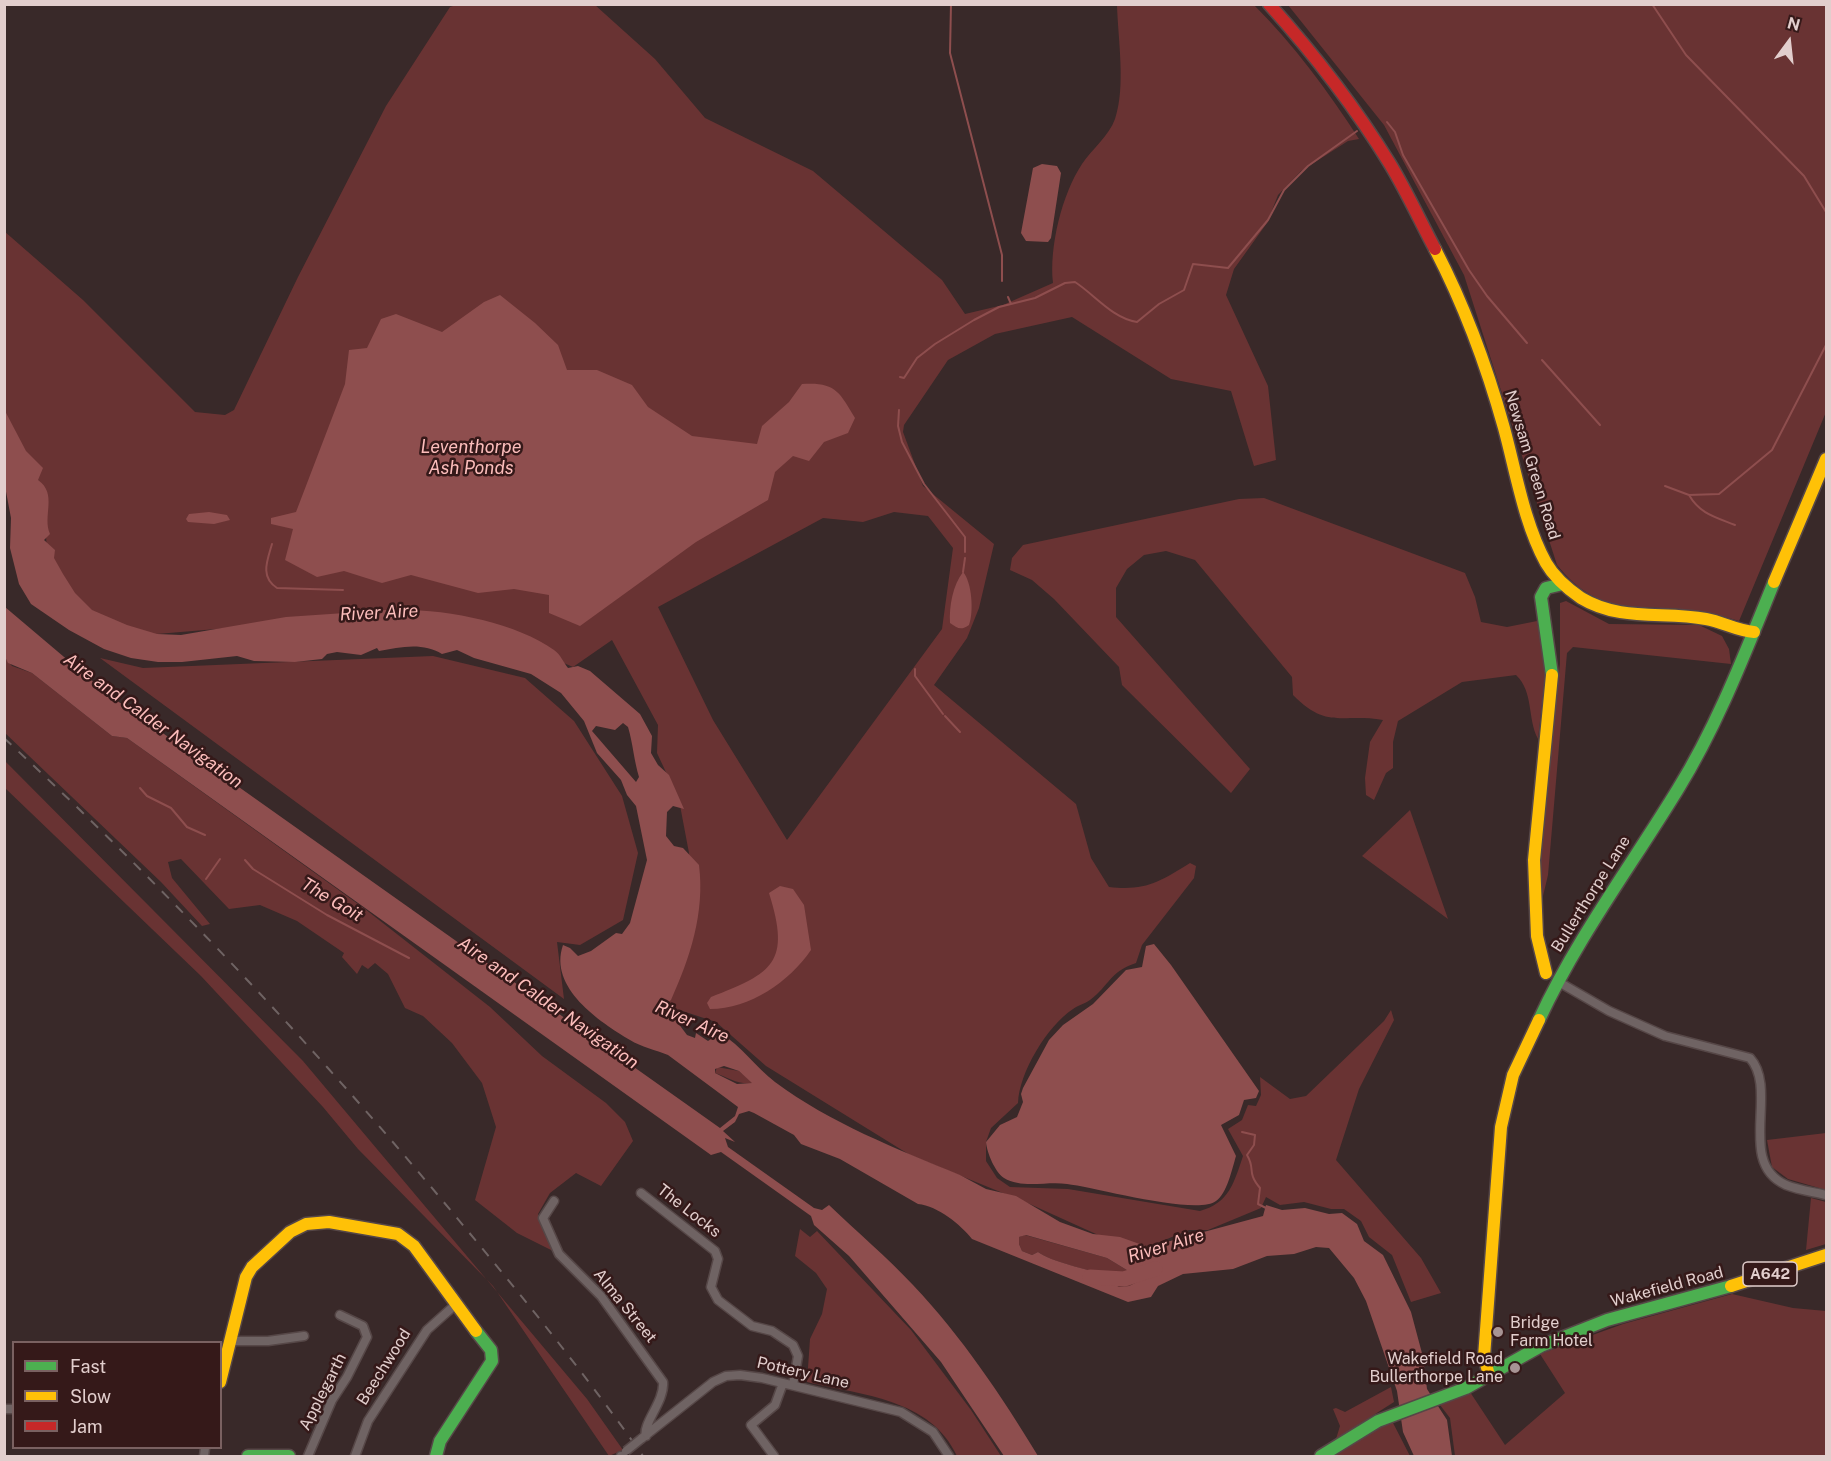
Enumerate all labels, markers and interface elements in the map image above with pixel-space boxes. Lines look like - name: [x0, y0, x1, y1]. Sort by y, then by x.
- north arrow: [1759, 12, 1819, 72]
- text: N: [1785, 13, 1802, 35]
- street label: Newsam Green Road: [1500, 388, 1564, 542]
- water label: Leventhorpe Ash Ponds: [421, 436, 521, 478]
- water label: River Aire: [339, 600, 419, 626]
- water label: Aire and Calder Navigation: [59, 649, 247, 793]
- street label: Bullerthorpe Lane: [1547, 832, 1635, 956]
- water label: The Goit: [297, 873, 367, 927]
- water label: Aire and Calder Navigation: [453, 932, 643, 1074]
- water label: River Aire: [652, 996, 732, 1048]
- street label: The Locks: [653, 1180, 725, 1242]
- water label: River Aire: [1125, 1224, 1207, 1268]
- road number: A642: [1743, 1262, 1797, 1286]
- street label: Wakefield Road: [1609, 1263, 1725, 1311]
- street label: Alma Street: [589, 1265, 661, 1347]
- place label: Bridge Farm Hotel: [1510, 1313, 1593, 1351]
- street label: Beechwood: [353, 1325, 415, 1409]
- marker: Bridge Farm Hotel: [1491, 1325, 1505, 1339]
- legend: [12, 1341, 222, 1449]
- place label: Wakefield Road Bullerthorpe Lane: [1369, 1349, 1503, 1387]
- street label: Applegarth: [295, 1350, 351, 1434]
- street label: Pottery Lane: [755, 1353, 851, 1393]
- text: Fast: [70, 1356, 106, 1377]
- marker: Wakefield Road Bullerthorpe Lane: [1508, 1361, 1522, 1375]
- text: Slow: [70, 1386, 111, 1407]
- text: Jam: [70, 1416, 103, 1437]

